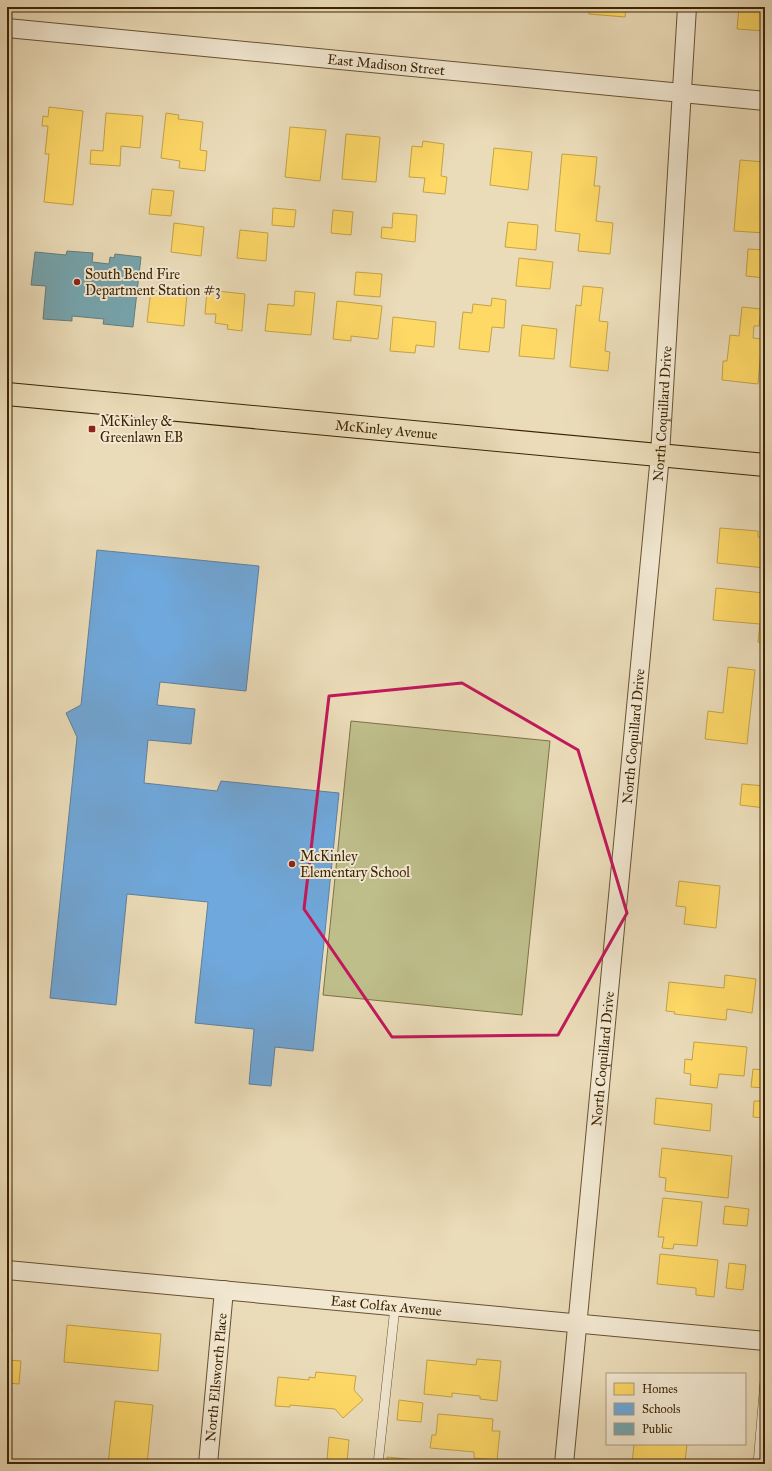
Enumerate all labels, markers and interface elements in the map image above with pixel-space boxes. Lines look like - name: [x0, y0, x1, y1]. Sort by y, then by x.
- street label: East Madison Street: [327, 51, 446, 79]
- place label: South Bend Fire Department Station #3: [85, 266, 221, 299]
- marker: South Bend Fire Department Station #3: [72, 277, 82, 287]
- street label: North Coquillard Drive: [650, 345, 676, 482]
- place label: McKinley & Greenlawn EB: [100, 413, 183, 446]
- street label: McKinley Avenue: [334, 417, 438, 443]
- marker: McKinley & Greenlawn EB: [87, 424, 97, 434]
- street label: North Coquillard Drive: [619, 668, 649, 805]
- place label: McKinley Elementary School: [300, 848, 410, 881]
- marker: McKinley Elementary School: [287, 859, 297, 869]
- street label: North Coquillard Drive: [588, 990, 618, 1127]
- street label: East Colfax Avenue: [330, 1292, 443, 1320]
- street label: North Ellsworth Place: [202, 1312, 231, 1443]
- legend: [606, 1373, 746, 1445]
- text: Homes: [642, 1382, 678, 1396]
- text: Schools: [642, 1402, 680, 1416]
- text: Public: [642, 1422, 673, 1436]

